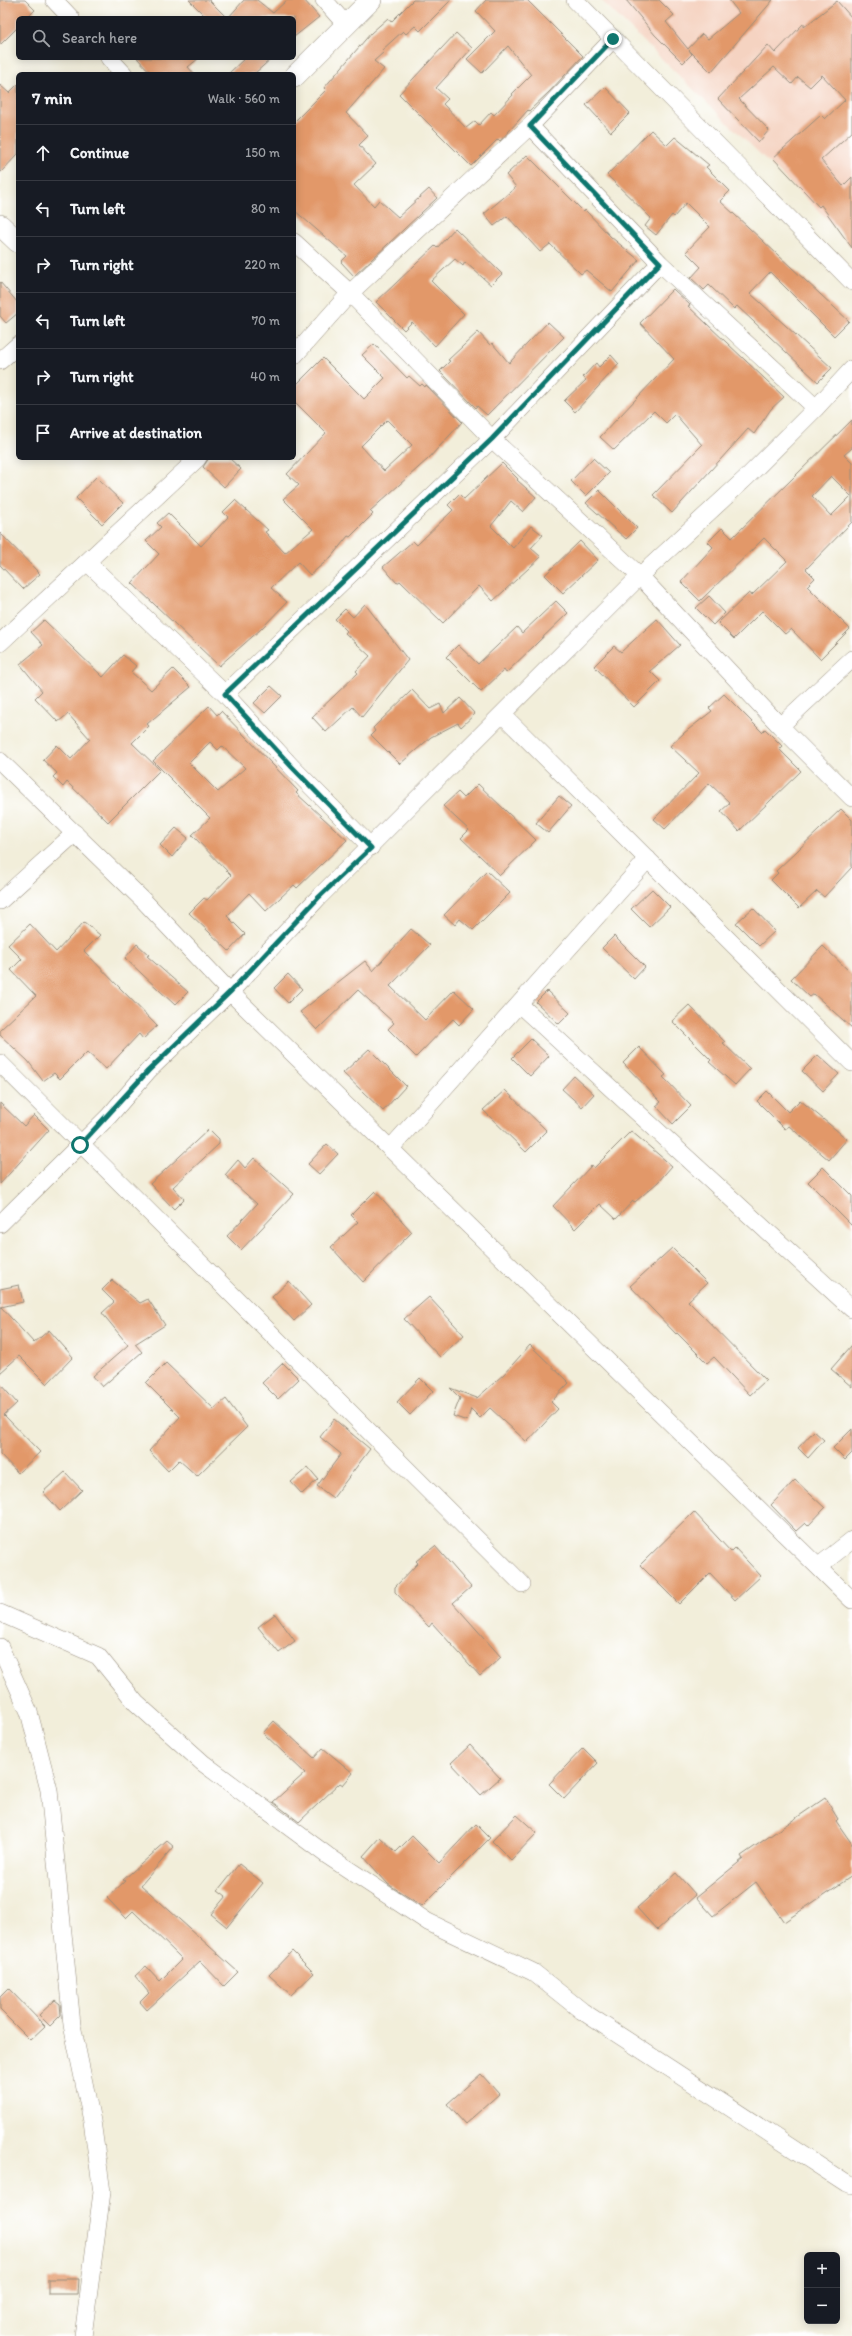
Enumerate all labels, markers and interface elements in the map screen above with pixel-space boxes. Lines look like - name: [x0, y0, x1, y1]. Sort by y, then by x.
- search box: [16, 16, 296, 60]
- icon: search: [30, 27, 52, 49]
- text: Search here: [62, 29, 137, 47]
- route end: [604, 30, 622, 48]
- text: 7 min: [32, 88, 72, 108]
- text: Walk · 560 m: [208, 91, 280, 106]
- icon: ahead: [32, 142, 54, 164]
- text: Continue: [70, 144, 129, 162]
- text: 150 m: [245, 145, 280, 160]
- icon: left: [32, 198, 54, 220]
- text: Turn left: [70, 200, 125, 218]
- text: 80 m: [251, 201, 280, 216]
- icon: right: [32, 254, 54, 276]
- text: Turn right: [70, 256, 134, 274]
- text: 220 m: [244, 257, 280, 272]
- icon: left: [32, 310, 54, 332]
- text: Turn left: [70, 312, 125, 330]
- text: 70 m: [252, 313, 280, 328]
- icon: right: [32, 366, 54, 388]
- text: Turn right: [70, 368, 134, 386]
- text: 40 m: [250, 369, 280, 384]
- icon: arrive: [32, 422, 54, 444]
- text: Arrive at destination: [70, 424, 202, 442]
- route start: [71, 1136, 89, 1154]
- map controls: [804, 2252, 840, 2324]
- button: +: [804, 2252, 840, 2288]
- button: −: [804, 2288, 840, 2324]

